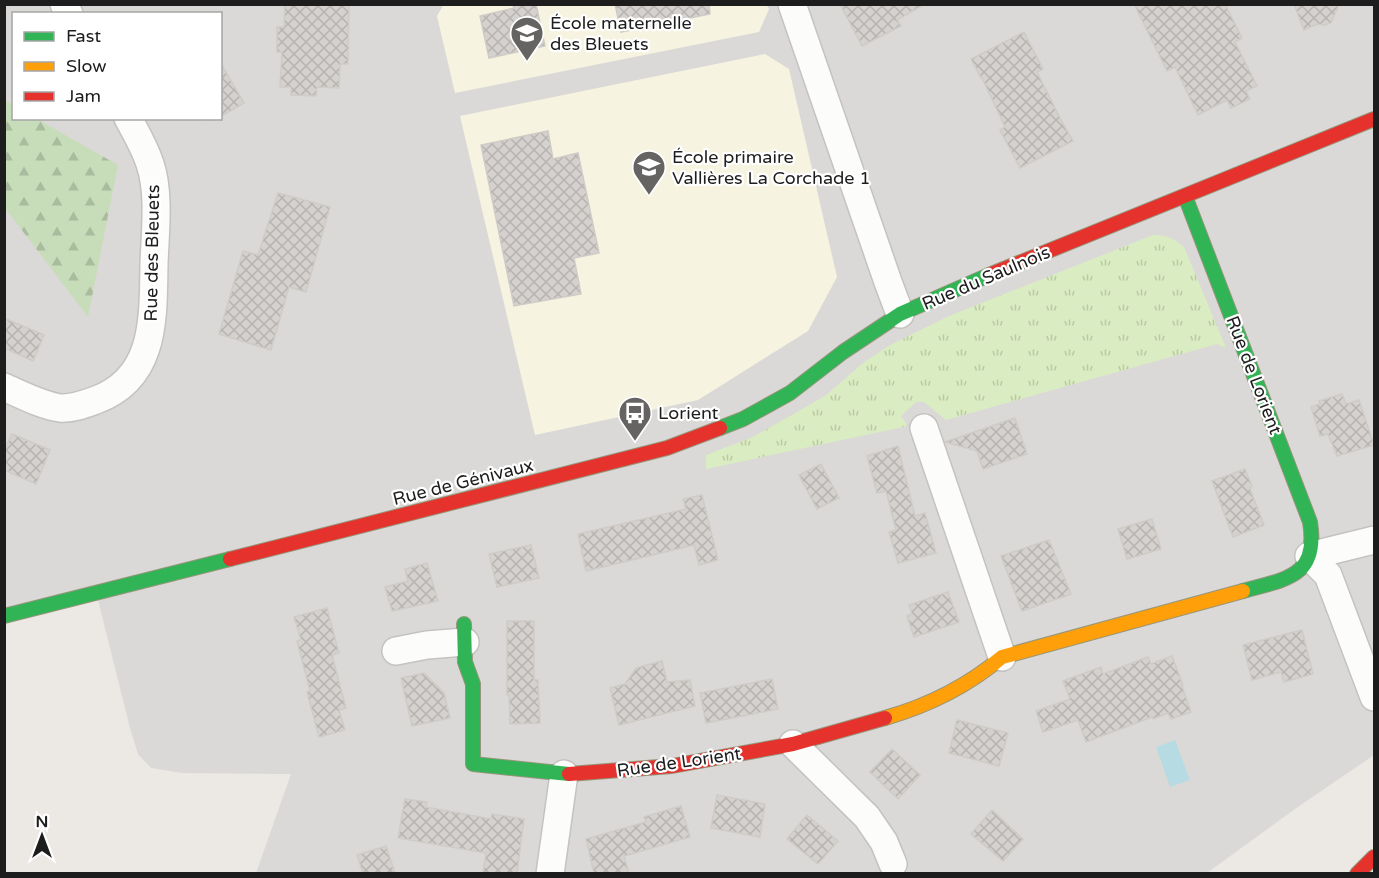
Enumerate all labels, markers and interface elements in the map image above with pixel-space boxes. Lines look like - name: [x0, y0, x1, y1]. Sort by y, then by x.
- legend: [12, 12, 222, 120]
- place label: École maternelle des Bleuets: [550, 12, 692, 55]
- school or university icon: École maternelle des Bleuets: [509, 15, 545, 62]
- text: Fast: [66, 25, 101, 47]
- text: Slow: [66, 55, 107, 77]
- text: Jam: [66, 85, 101, 107]
- place label: École primaire Vallières La Corchade 1: [672, 146, 871, 189]
- school or university icon: École primaire Vallières La Corchade 1: [631, 149, 667, 196]
- street label: Rue des Bleuets: [140, 184, 164, 322]
- street label: Rue du Saulnois: [919, 241, 1053, 315]
- street label: Rue de Lorient: [1221, 313, 1287, 438]
- bus stop icon: Lorient: [617, 395, 653, 442]
- place label: Lorient: [658, 402, 719, 424]
- street label: Rue de Génivaux: [390, 454, 536, 510]
- street label: Rue de Lorient: [615, 742, 743, 782]
- north arrow: [12, 806, 72, 866]
- text: N: [36, 812, 48, 832]

